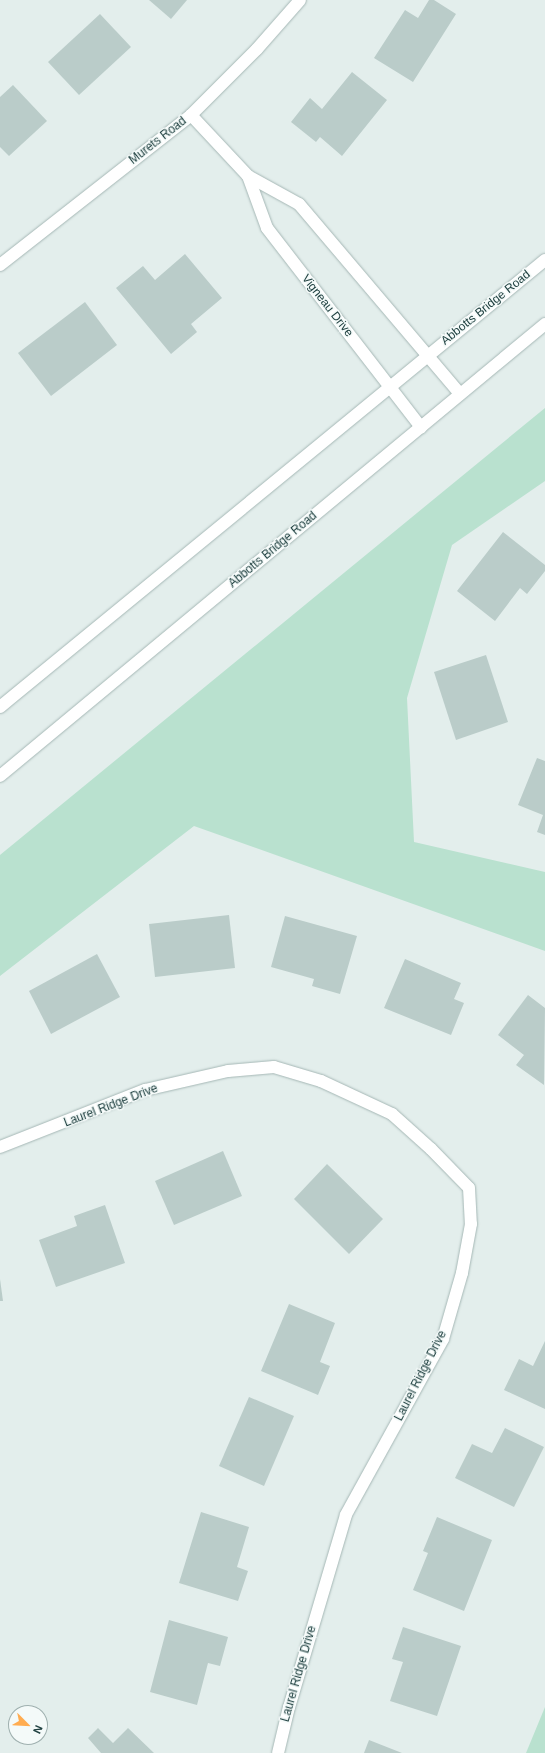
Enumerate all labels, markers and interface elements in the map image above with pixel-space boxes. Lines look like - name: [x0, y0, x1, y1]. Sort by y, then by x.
- street label: Murets Road: [127, 114, 189, 168]
- street label: Abbotts Bridge Road: [438, 268, 534, 348]
- street label: Vigneau Drive: [298, 272, 356, 340]
- street label: Abbotts Bridge Road: [226, 509, 320, 591]
- street label: Laurel Ridge Drive: [62, 1081, 160, 1131]
- street label: Laurel Ridge Drive: [392, 1328, 450, 1424]
- street label: Laurel Ridge Drive: [278, 1624, 320, 1724]
- north arrow: [8, 1705, 48, 1745]
- text: N: [31, 1723, 45, 1736]

